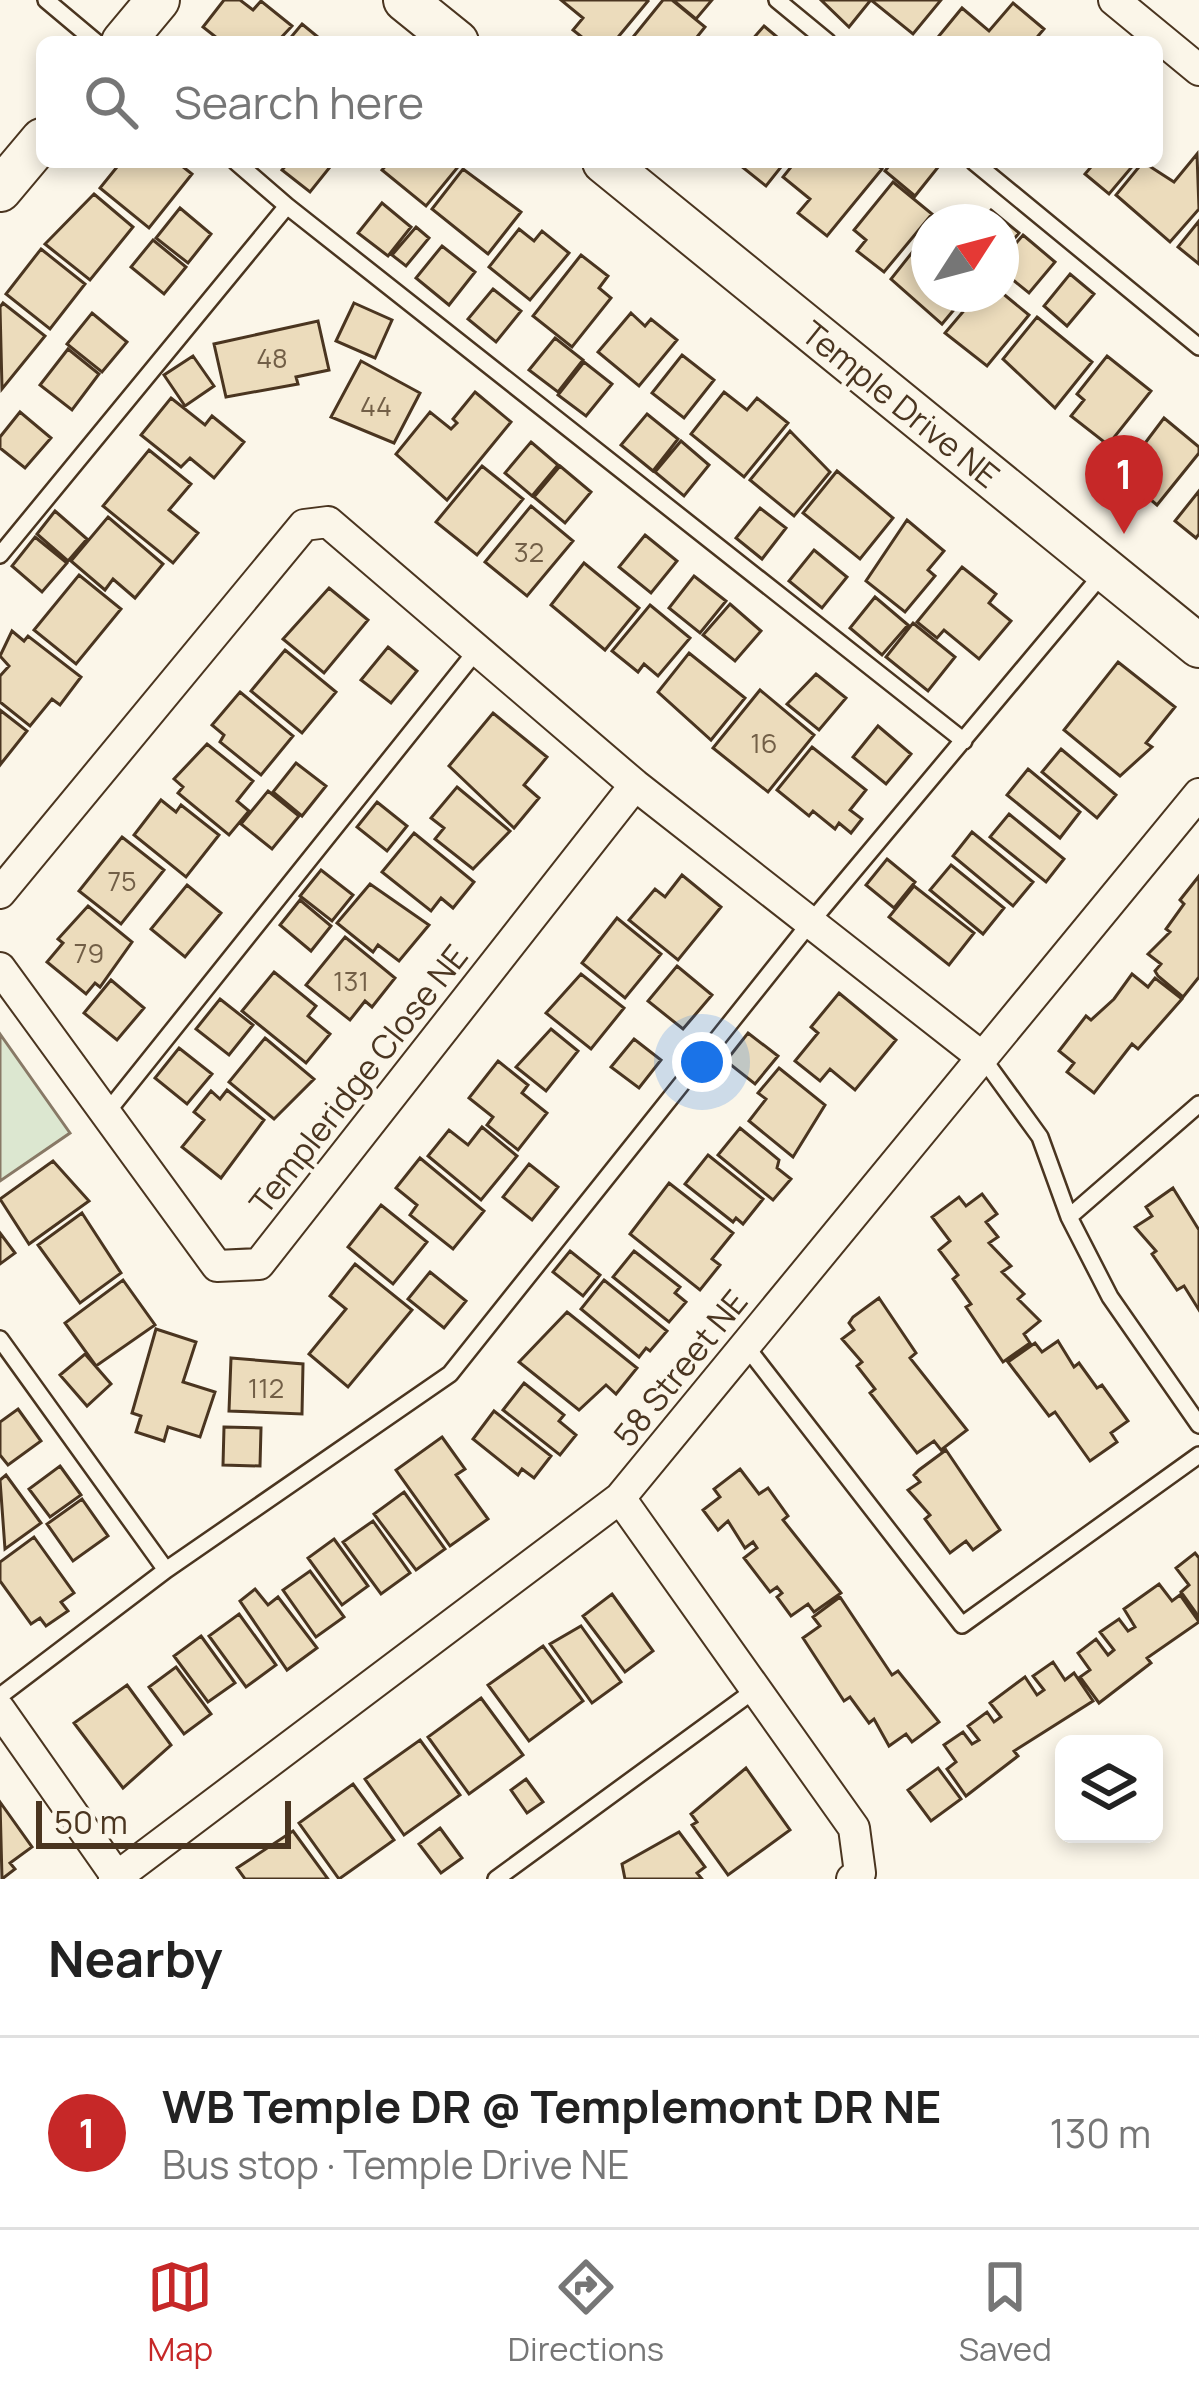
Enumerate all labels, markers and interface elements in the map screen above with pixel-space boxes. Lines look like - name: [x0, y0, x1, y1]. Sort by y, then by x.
- search box: [36, 36, 1163, 168]
- icon: search: [78, 69, 144, 135]
- text: Search here: [174, 71, 424, 133]
- north arrow: [911, 204, 1019, 312]
- street label: Temple Drive NE: [793, 310, 1009, 498]
- house number: 48: [256, 339, 288, 376]
- house number: 44: [360, 387, 392, 424]
- pin: 1: [1085, 435, 1163, 534]
- house number: 32: [514, 533, 544, 570]
- house number: 16: [750, 724, 778, 761]
- house number: 75: [107, 862, 137, 899]
- house number: 79: [74, 934, 104, 971]
- street label: Templeridge Close NE: [239, 935, 477, 1223]
- house number: 131: [333, 962, 369, 999]
- your location: [672, 1032, 732, 1092]
- street label: 58 Street NE: [603, 1280, 757, 1456]
- house number: 112: [248, 1369, 284, 1406]
- map controls: [1055, 1735, 1163, 1843]
- button: layers: [1055, 1735, 1163, 1843]
- scale bar: [36, 1795, 291, 1848]
- text: 50 m: [54, 1799, 128, 1844]
- text: Nearby: [48, 1923, 223, 1992]
- text: WB Temple DR @ Templemont DR NE: [162, 2075, 941, 2137]
- text: 1: [78, 2106, 96, 2160]
- text: 130 m: [1050, 2106, 1151, 2160]
- text: Bus stop · Temple Drive NE: [162, 2137, 629, 2191]
- tab: Map: [147, 2254, 213, 2371]
- tab: Directions: [508, 2254, 664, 2371]
- tab: Saved: [959, 2254, 1052, 2371]

